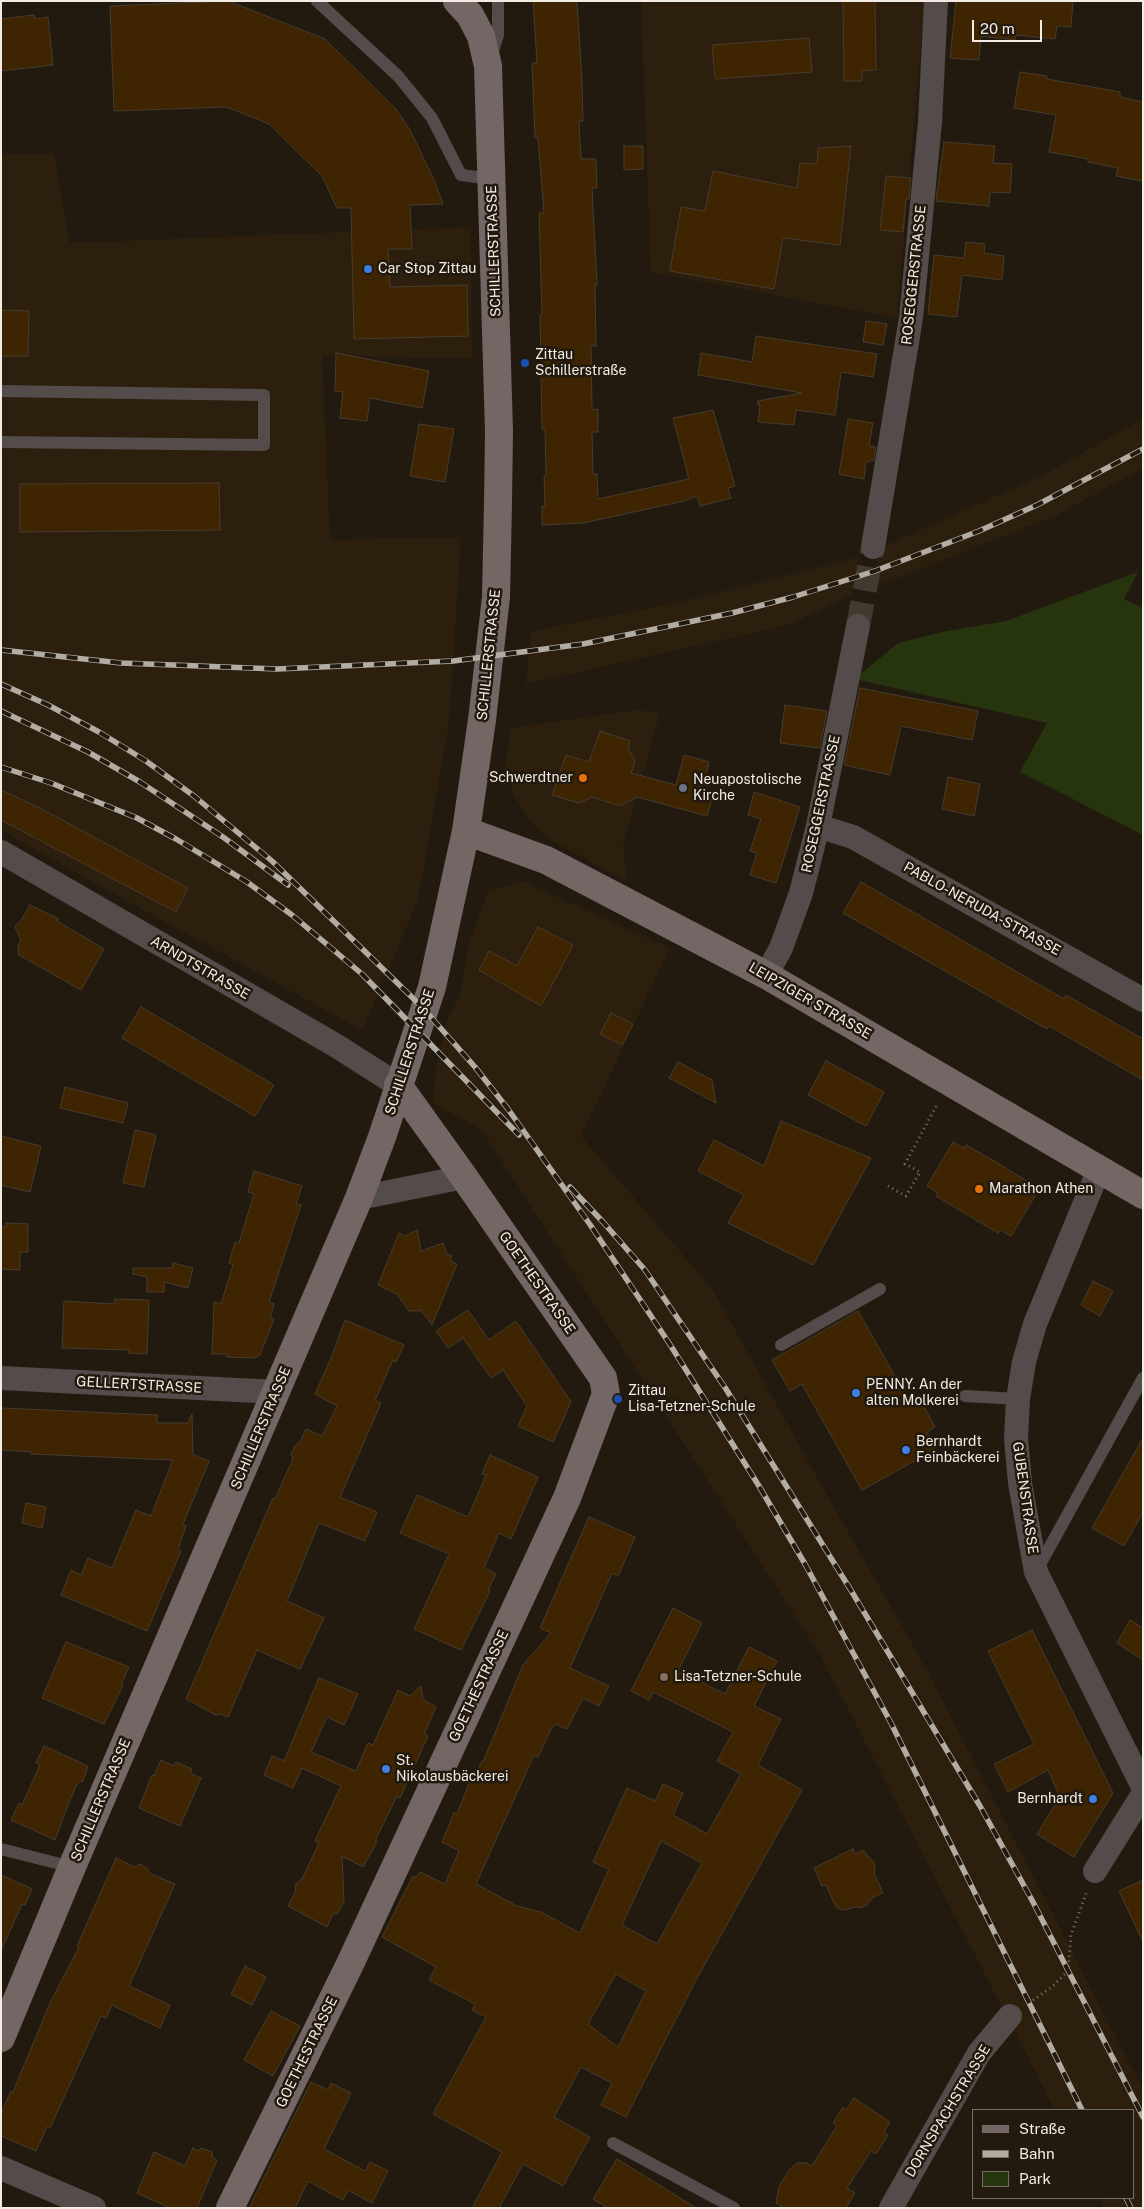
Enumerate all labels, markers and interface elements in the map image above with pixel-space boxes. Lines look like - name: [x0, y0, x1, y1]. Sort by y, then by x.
- scale bar: [974, 10, 1044, 42]
- text: 20 m: [980, 20, 1015, 37]
- street label: SCHILLERSTRASSE: [483, 185, 505, 317]
- street label: ROSEGGERSTRASSE: [898, 204, 930, 346]
- place label: Car Stop Zittau: [378, 261, 476, 277]
- marker: Car Stop Zittau: [362, 263, 374, 275]
- place label: Zittau Schillerstraße: [535, 347, 626, 380]
- marker: Zittau Schillerstraße: [519, 357, 531, 369]
- street label: SCHILLERSTRASSE: [474, 589, 504, 721]
- street label: ROSEGGERSTRASSE: [798, 734, 844, 874]
- place label: Schwerdtner: [489, 770, 573, 786]
- marker: Schwerdtner: [577, 772, 589, 784]
- place label: Neuapostolische Kirche: [693, 772, 802, 804]
- marker: Neuapostolische Kirche: [677, 782, 689, 794]
- street label: PABLO-NERUDA-STRASSE: [900, 859, 1064, 959]
- street label: ARNDTSTRASSE: [147, 933, 253, 1003]
- street label: LEIPZIGER STRASSE: [746, 959, 874, 1043]
- street label: SCHILLERSTRASSE: [382, 987, 438, 1117]
- place label: Marathon Athen: [989, 1181, 1093, 1197]
- marker: Marathon Athen: [973, 1183, 985, 1195]
- street label: GOETHESTRASSE: [495, 1228, 579, 1338]
- street label: SCHILLERSTRASSE: [228, 1364, 294, 1492]
- street label: GELLERTSTRASSE: [76, 1373, 202, 1397]
- place label: PENNY. An der alten Molkerei: [866, 1377, 962, 1410]
- place label: Zittau Lisa-Tetzner-Schule: [628, 1383, 756, 1415]
- marker: PENNY. An der alten Molkerei: [850, 1387, 862, 1399]
- marker: Zittau Lisa-Tetzner-Schule: [612, 1393, 624, 1405]
- place label: Bernhardt Feinbäckerei: [916, 1434, 999, 1466]
- street label: GUBENSTRASSE: [1009, 1441, 1041, 1555]
- marker: Bernhardt Feinbäckerei: [900, 1444, 912, 1456]
- street label: GOETHESTRASSE: [446, 1627, 512, 1745]
- place label: Lisa-Tetzner-Schule: [674, 1669, 802, 1685]
- marker: Lisa-Tetzner-Schule: [658, 1671, 670, 1683]
- street label: SCHILLERSTRASSE: [68, 1736, 134, 1864]
- place label: St. Nikolausbäckerei: [396, 1753, 508, 1785]
- marker: St. Nikolausbäckerei: [380, 1763, 392, 1775]
- place label: Bernhardt: [1017, 1791, 1083, 1807]
- marker: Bernhardt: [1087, 1793, 1099, 1805]
- street label: GOETHESTRASSE: [273, 1994, 341, 2110]
- street label: DORNSPACHSTRASSE: [902, 2042, 994, 2180]
- legend: [972, 2109, 1134, 2199]
- text: Straße: [1019, 2120, 1066, 2137]
- text: Bahn: [1019, 2145, 1055, 2162]
- text: Park: [1019, 2170, 1051, 2187]

